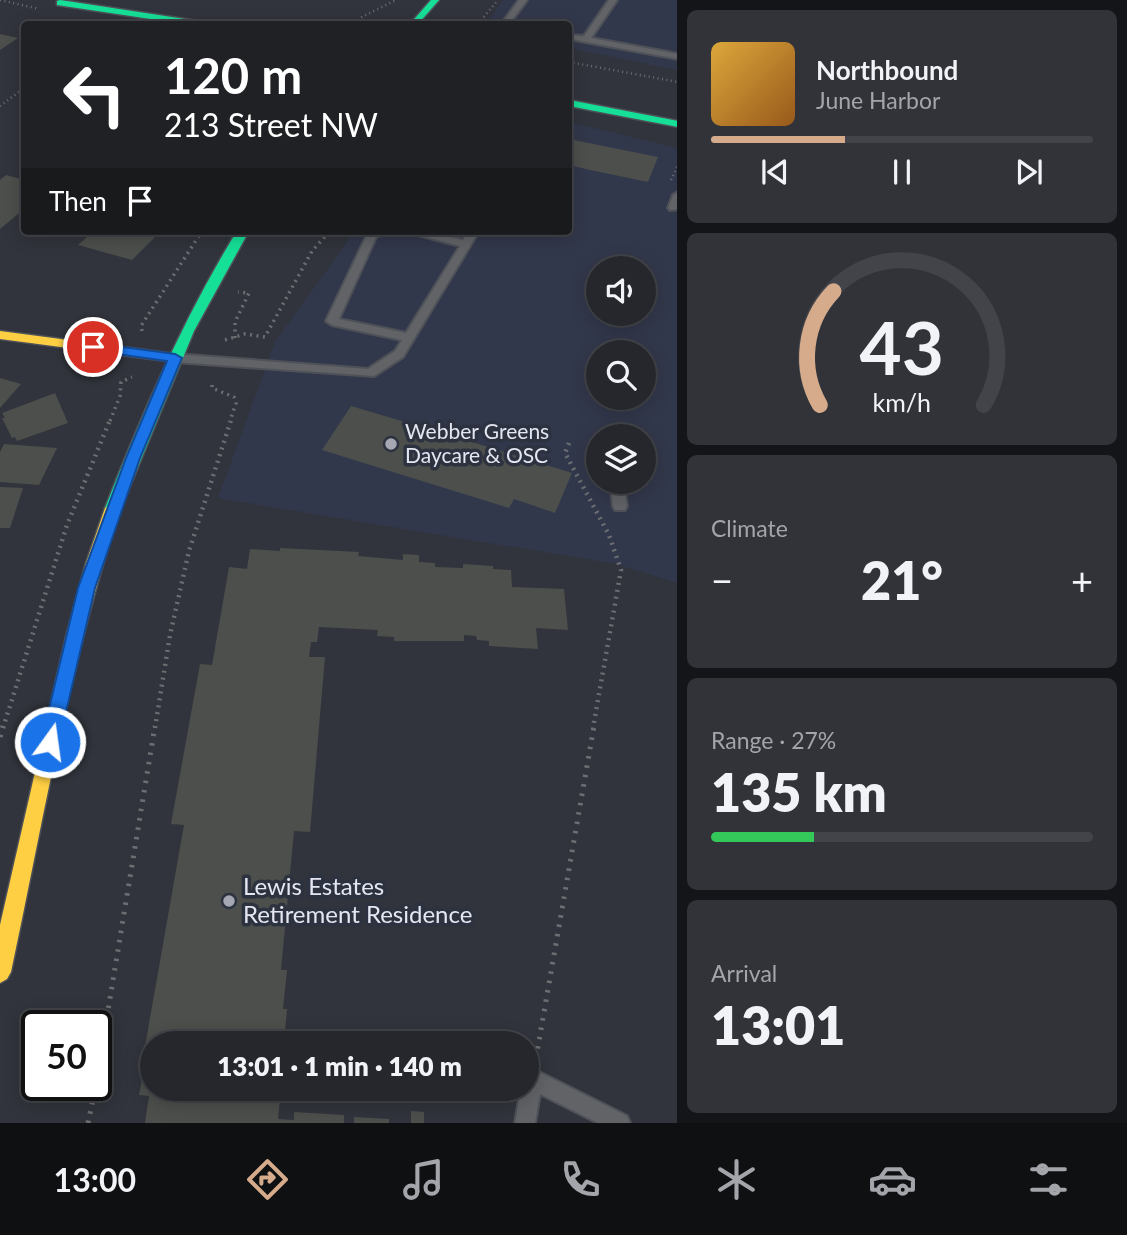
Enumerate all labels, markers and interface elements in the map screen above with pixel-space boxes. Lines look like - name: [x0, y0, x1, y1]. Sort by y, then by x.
- text: 120 m: [164, 46, 302, 104]
- icon: left: [49, 49, 140, 140]
- text: Northbound: [816, 54, 958, 86]
- text: June Harbor: [816, 86, 940, 114]
- text: 213 Street NW: [164, 105, 378, 144]
- icon: previous: [756, 153, 794, 191]
- icon: pause: [883, 153, 921, 191]
- icon: next: [1010, 153, 1048, 191]
- icon: arrive: [121, 182, 159, 220]
- text: Then: [49, 185, 107, 217]
- map controls: [586, 256, 656, 494]
- button: sound: [586, 256, 656, 326]
- text: 43: [860, 303, 944, 391]
- pin: [63, 317, 123, 377]
- icon: arrive: [74, 328, 112, 366]
- button: search: [586, 340, 656, 410]
- text: km/h: [873, 387, 931, 417]
- place label: Webber Greens Daycare & OSC: [405, 418, 549, 467]
- button: layers: [586, 424, 656, 494]
- marker: Webber Greens Daycare & OSC: [383, 436, 399, 452]
- text: Climate: [711, 514, 788, 542]
- text: 21°: [861, 549, 943, 611]
- text: −: [711, 557, 733, 603]
- text: +: [1071, 557, 1093, 603]
- position arrow: [13, 705, 87, 779]
- text: Range · 27%: [711, 726, 836, 754]
- text: 135 km: [711, 761, 887, 823]
- place label: Lewis Estates Retirement Residence: [243, 871, 472, 928]
- marker: Lewis Estates Retirement Residence: [221, 893, 237, 909]
- text: Arrival: [711, 959, 777, 987]
- text: 13:01: [711, 994, 845, 1056]
- speed limit sign: 50: [21, 1010, 112, 1101]
- text: 13:01 · 1 min · 140 m: [217, 1050, 462, 1082]
- icon: directions: [243, 1155, 292, 1204]
- icon: music: [399, 1155, 448, 1204]
- icon: phone: [556, 1155, 605, 1204]
- icon: climate: [712, 1155, 761, 1204]
- icon: car: [868, 1155, 917, 1204]
- icon: filters: [1024, 1155, 1073, 1204]
- text: 13:00: [54, 1160, 136, 1199]

